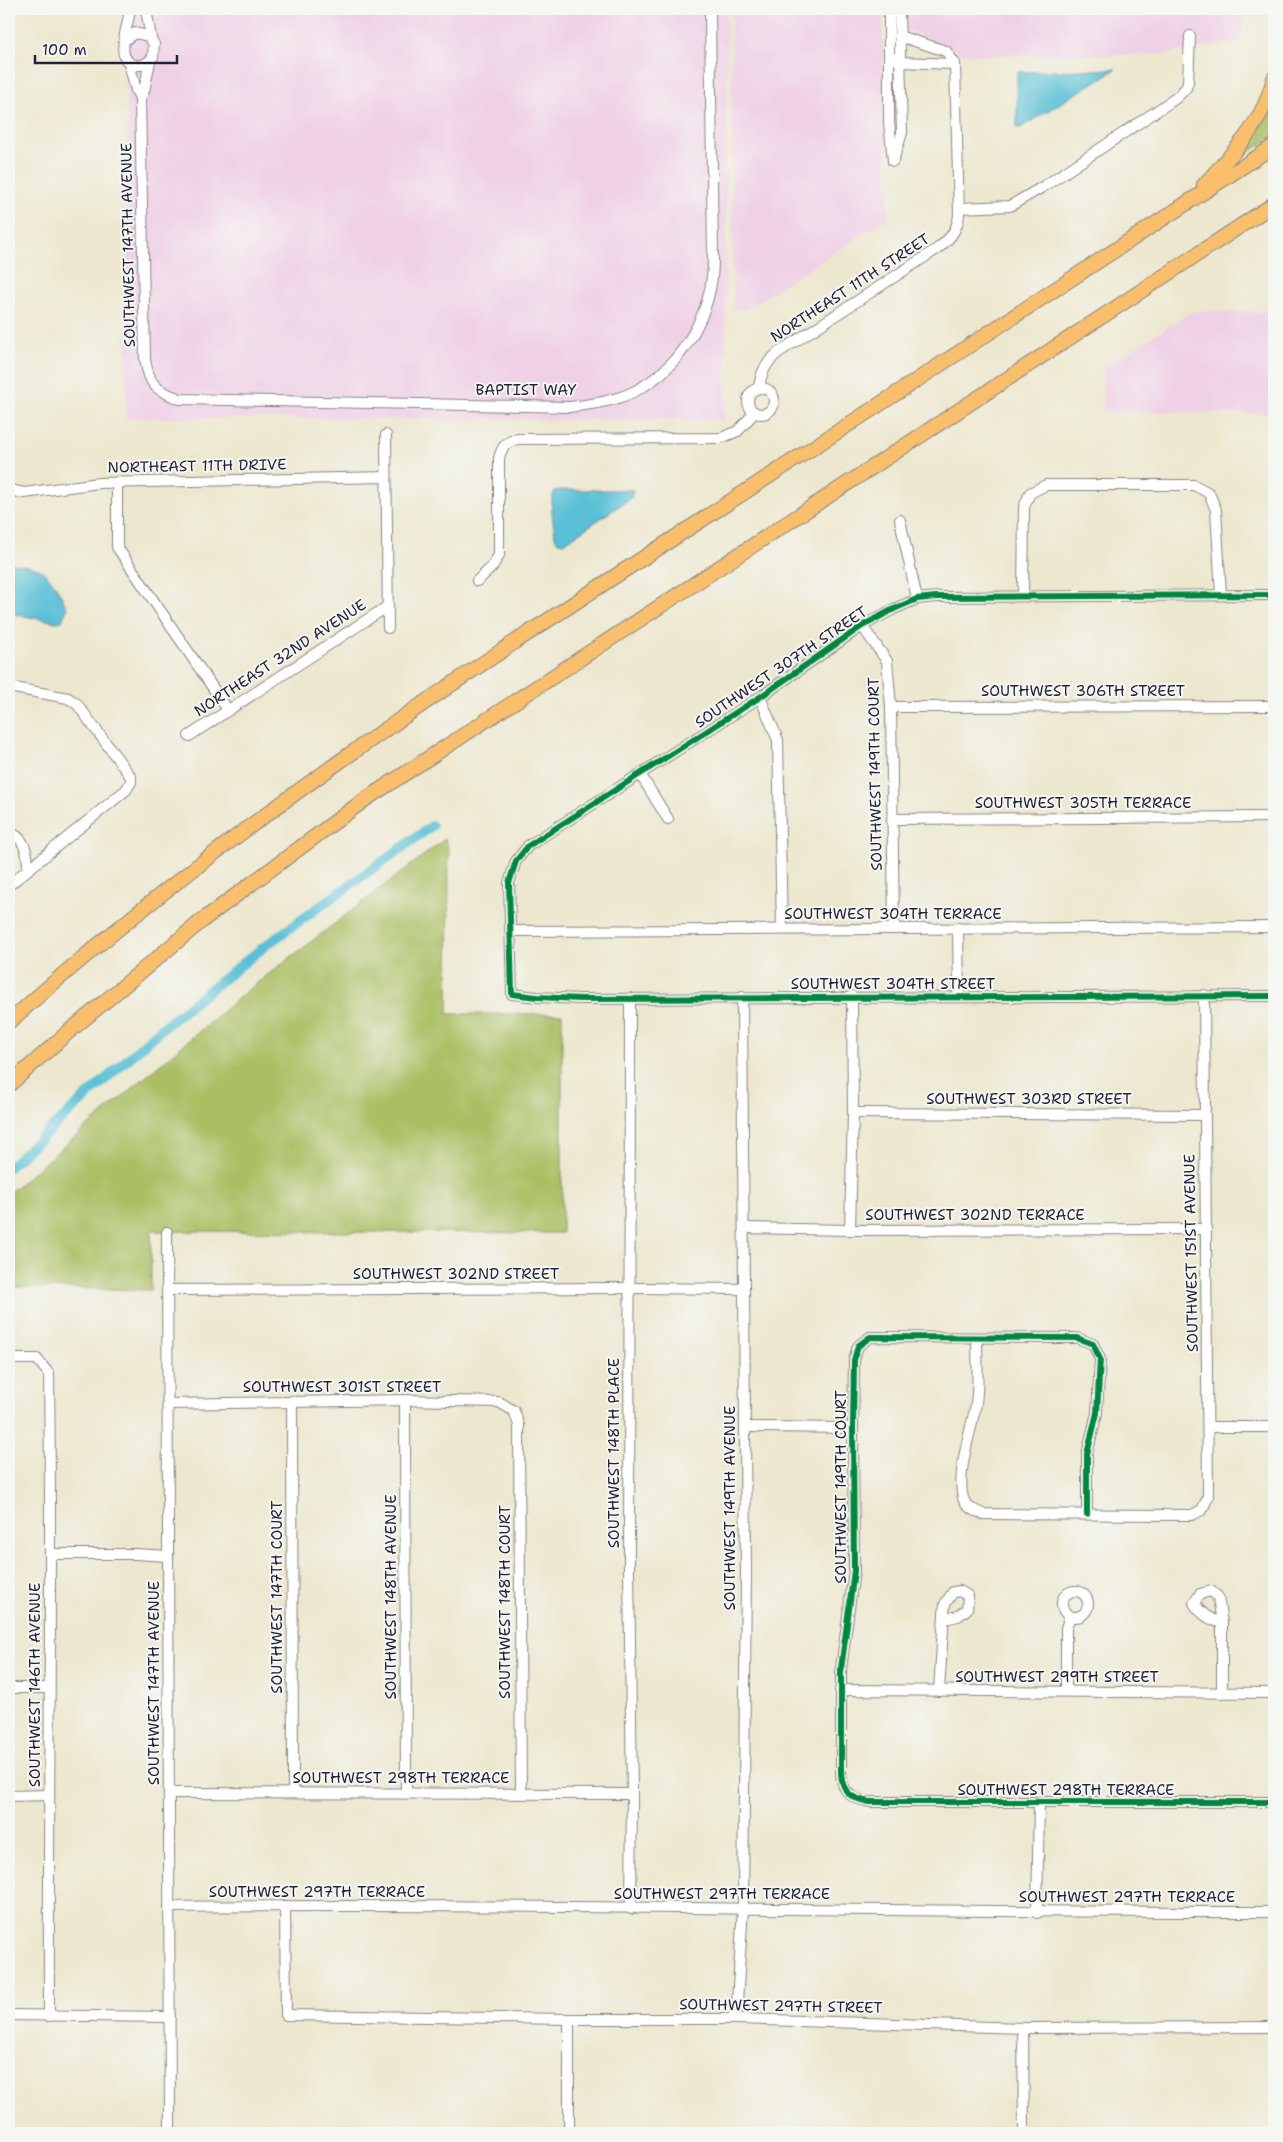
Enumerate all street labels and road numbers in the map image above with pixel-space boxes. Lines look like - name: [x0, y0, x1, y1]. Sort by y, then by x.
- street label: SOUTHWEST 147TH AVENUE: [116, 143, 140, 347]
- street label: NORTHEAST 11TH STREET: [767, 229, 933, 347]
- street label: BAPTIST WAY: [476, 380, 577, 400]
- street label: NORTHEAST 11TH DRIVE: [107, 454, 287, 478]
- street label: NORTHEAST 32ND AVENUE: [190, 595, 370, 721]
- street label: SOUTHWEST 307TH STREET: [691, 602, 871, 732]
- street label: SOUTHWEST 149TH COURT: [863, 677, 887, 871]
- street label: SOUTHWEST 306TH STREET: [981, 681, 1185, 701]
- street label: SOUTHWEST 305TH TERRACE: [975, 793, 1191, 813]
- street label: SOUTHWEST 304TH TERRACE: [784, 904, 1002, 924]
- street label: SOUTHWEST 304TH STREET: [791, 974, 995, 994]
- street label: SOUTHWEST 303RD STREET: [926, 1089, 1132, 1109]
- street label: SOUTHWEST 151ST AVENUE: [1179, 1154, 1203, 1352]
- street label: SOUTHWEST 302ND TERRACE: [865, 1205, 1085, 1225]
- street label: SOUTHWEST 302ND STREET: [353, 1264, 559, 1284]
- street label: SOUTHWEST 148TH PLACE: [604, 1358, 624, 1548]
- street label: SOUTHWEST 301ST STREET: [243, 1377, 441, 1397]
- street label: SOUTHWEST 149TH COURT: [831, 1390, 851, 1584]
- street label: SOUTHWEST 149TH AVENUE: [720, 1406, 740, 1610]
- street label: SOUTHWEST 148TH AVENUE: [381, 1494, 401, 1700]
- street label: SOUTHWEST 147TH COURT: [267, 1500, 287, 1694]
- street label: SOUTHWEST 148TH COURT: [495, 1505, 515, 1699]
- street label: SOUTHWEST 147TH AVENUE: [144, 1581, 164, 1785]
- street label: SOUTHWEST 146TH AVENUE: [25, 1583, 45, 1787]
- street label: SOUTHWEST 299TH STREET: [955, 1667, 1159, 1687]
- street label: SOUTHWEST 298TH TERRACE: [292, 1768, 510, 1788]
- street label: SOUTHWEST 298TH TERRACE: [957, 1780, 1175, 1800]
- street label: SOUTHWEST 297TH TERRACE: [209, 1882, 425, 1902]
- street label: SOUTHWEST 297TH TERRACE: [614, 1884, 830, 1904]
- street label: SOUTHWEST 297TH TERRACE: [1019, 1887, 1235, 1907]
- street label: SOUTHWEST 297TH STREET: [679, 1994, 883, 2018]

